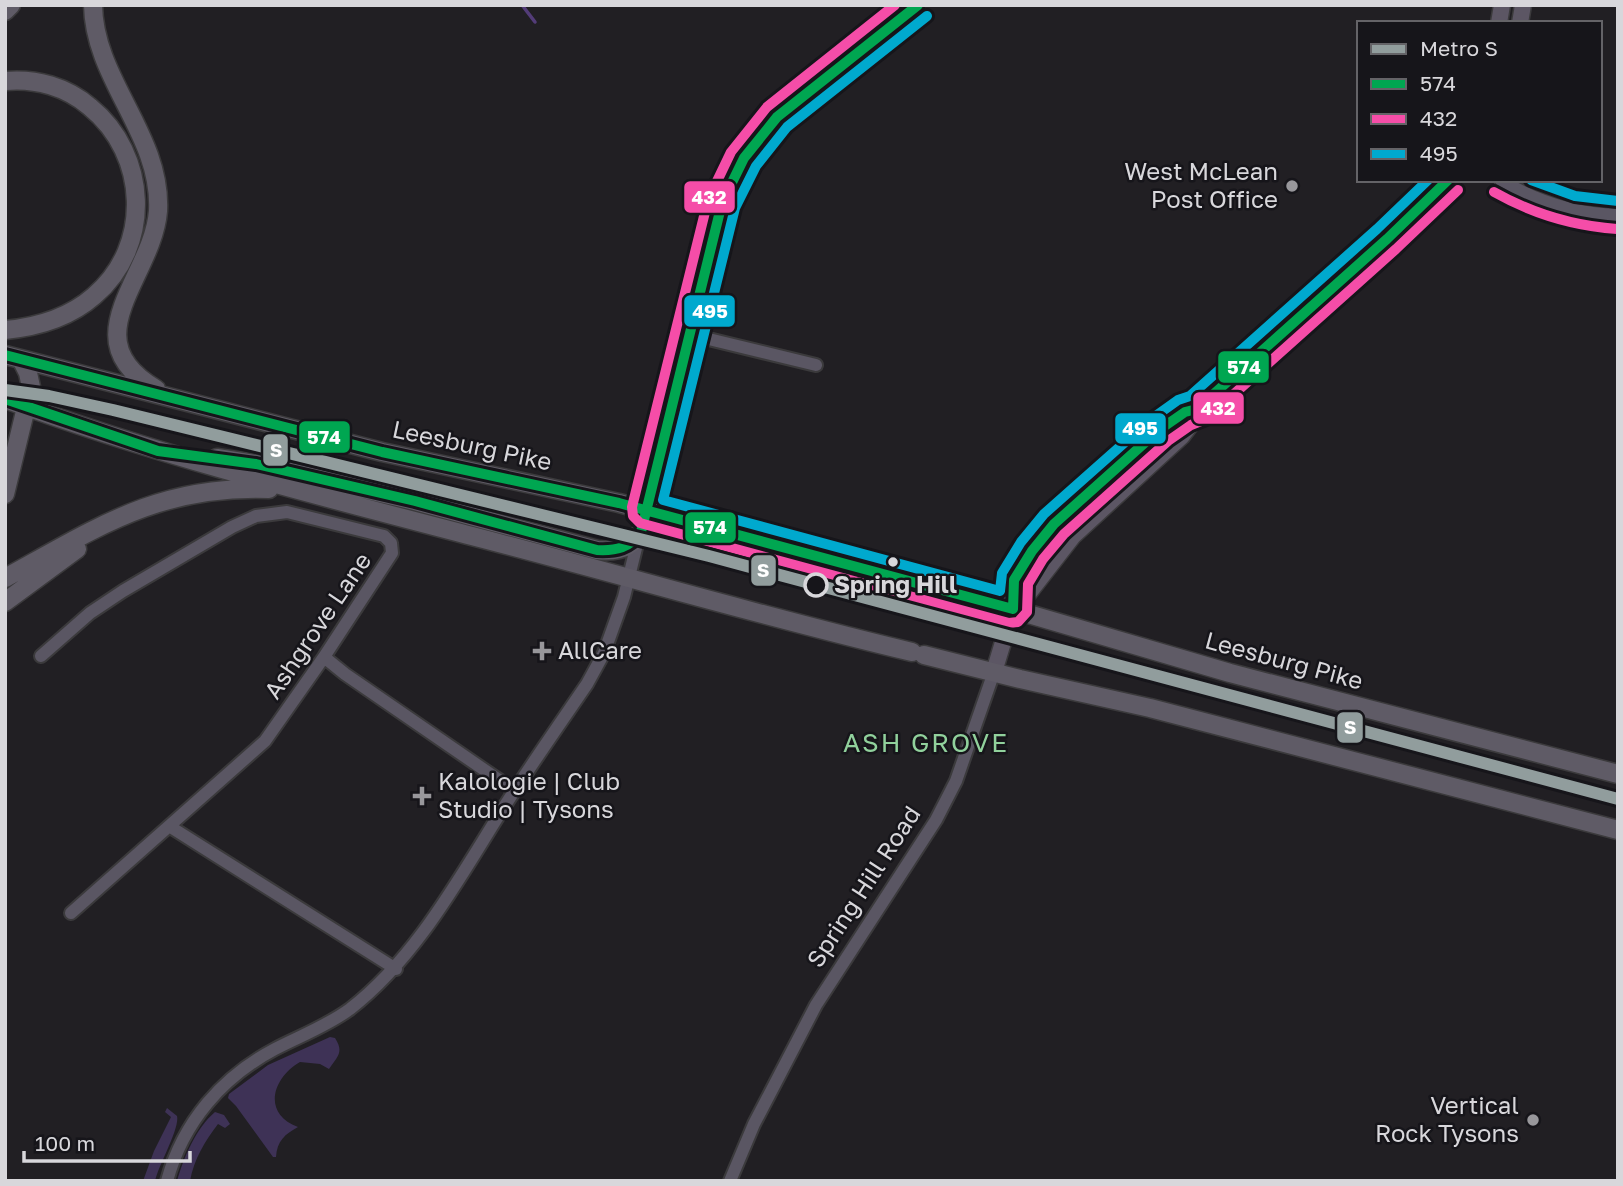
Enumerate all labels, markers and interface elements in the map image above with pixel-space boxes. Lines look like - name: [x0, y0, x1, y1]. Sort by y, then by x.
- legend: [1357, 21, 1602, 182]
- text: Metro S: [1420, 35, 1498, 61]
- text: 574: [1420, 70, 1456, 96]
- text: 432: [1420, 105, 1457, 131]
- text: 495: [1420, 140, 1458, 166]
- place label: West McLean Post Office: [1124, 156, 1278, 213]
- marker: West McLean Post Office: [1284, 178, 1300, 194]
- line badge: 432: [683, 180, 736, 214]
- text: 432: [691, 185, 727, 208]
- line badge: 495: [683, 294, 736, 328]
- text: 495: [692, 299, 728, 322]
- line badge: 574: [1217, 350, 1270, 384]
- text: 574: [1227, 355, 1261, 378]
- line badge: 432: [1192, 391, 1245, 425]
- text: 432: [1200, 396, 1236, 419]
- line badge: 495: [1114, 412, 1167, 445]
- street label: Leesburg Pike: [390, 413, 555, 476]
- text: 495: [1122, 416, 1158, 439]
- line badge: 574: [298, 420, 351, 454]
- text: 574: [307, 425, 341, 448]
- line badge: S: [262, 433, 289, 467]
- text: S: [270, 438, 282, 461]
- line badge: 574: [684, 511, 737, 544]
- text: 574: [693, 515, 727, 538]
- street label: Ashgrove Lane: [257, 546, 376, 704]
- line badge: S: [750, 554, 777, 587]
- unlabelled marker: [886, 555, 900, 569]
- text: S: [757, 558, 769, 581]
- place label: Spring Hill: [834, 569, 957, 598]
- marker: Spring Hill: [804, 573, 828, 597]
- street label: Leesburg Pike: [1202, 625, 1367, 695]
- place label: AllCare: [558, 635, 642, 664]
- marker: AllCare: [532, 641, 552, 661]
- line badge: S: [1336, 711, 1364, 744]
- text: S: [1344, 715, 1356, 738]
- district label: ASH GROVE: [843, 727, 1009, 758]
- place label: Kalologie | Club Studio | Tysons: [438, 766, 620, 823]
- marker: Kalologie | Club Studio | Tysons: [412, 786, 432, 806]
- street label: Spring Hill Road: [800, 800, 926, 972]
- place label: Vertical Rock Tysons: [1375, 1090, 1519, 1147]
- marker: Vertical Rock Tysons: [1525, 1112, 1541, 1128]
- scale bar: [24, 1120, 191, 1164]
- text: 100 m: [35, 1130, 95, 1156]

